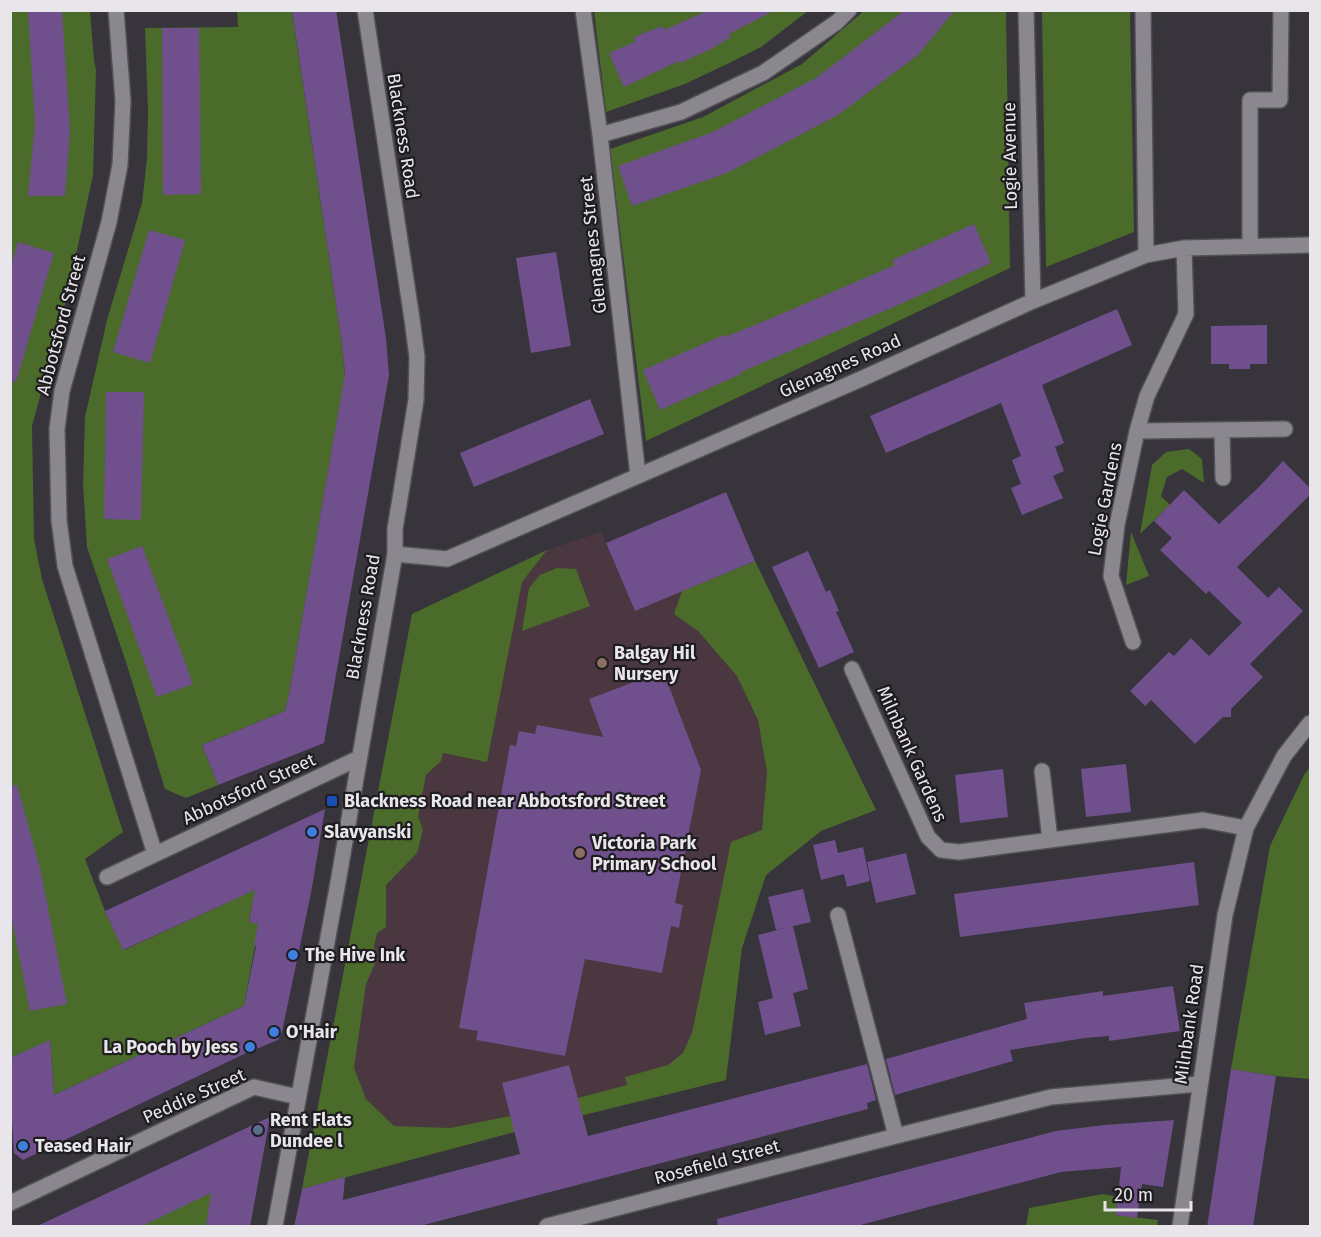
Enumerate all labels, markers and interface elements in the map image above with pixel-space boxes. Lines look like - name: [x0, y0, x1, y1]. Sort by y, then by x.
- street label: Blackness Road: [382, 72, 424, 200]
- street label: Logie Avenue: [998, 102, 1022, 210]
- street label: Glenagnes Street: [575, 175, 611, 315]
- street label: Abbotsford Street: [32, 252, 90, 398]
- street label: Glenagnes Road: [776, 329, 904, 403]
- street label: Logie Gardens: [1083, 440, 1127, 558]
- street label: Blackness Road: [341, 553, 385, 681]
- place label: Balgay Hil Nursery: [614, 642, 696, 685]
- marker: Balgay Hil Nursery: [595, 656, 609, 670]
- street label: Milnbank Gardens: [872, 682, 952, 826]
- street label: Abbotsford Street: [179, 748, 319, 829]
- place label: Blackness Road near Abbotsford Street: [344, 790, 667, 812]
- marker: Blackness Road near Abbotsford Street: [325, 794, 339, 808]
- place label: Slavyanski: [324, 821, 411, 843]
- marker: Slavyanski: [305, 825, 319, 839]
- place label: Victoria Park Primary School: [591, 832, 717, 875]
- marker: Victoria Park Primary School: [573, 846, 587, 860]
- place label: The Hive Ink: [305, 944, 406, 966]
- marker: The Hive Ink: [286, 948, 300, 962]
- street label: Milnbank Road: [1170, 962, 1208, 1086]
- place label: O'Hair: [286, 1021, 338, 1043]
- marker: O'Hair: [267, 1025, 281, 1039]
- place label: La Pooch by Jess: [103, 1036, 238, 1058]
- marker: La Pooch by Jess: [243, 1040, 257, 1054]
- street label: Peddie Street: [139, 1063, 249, 1128]
- place label: Rent Flats Dundee l: [270, 1109, 352, 1152]
- marker: Rent Flats Dundee l: [251, 1123, 265, 1137]
- place label: Teased Hair: [35, 1135, 132, 1157]
- street label: Rosefield Street: [652, 1135, 783, 1189]
- marker: Teased Hair: [16, 1139, 30, 1153]
- scale bar: [1105, 1174, 1190, 1212]
- text: 20 m: [1114, 1184, 1153, 1206]

